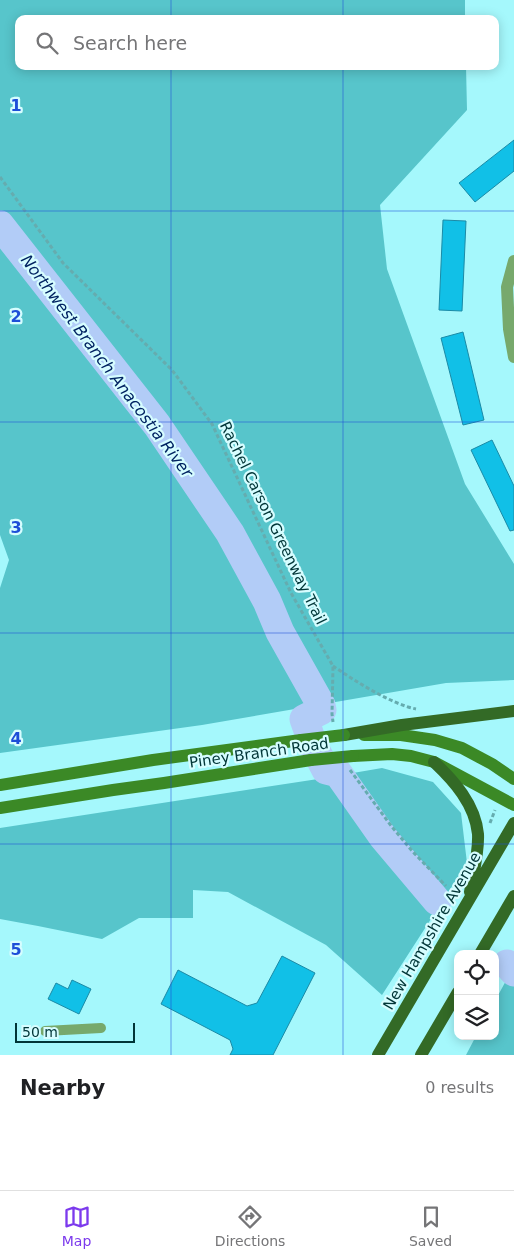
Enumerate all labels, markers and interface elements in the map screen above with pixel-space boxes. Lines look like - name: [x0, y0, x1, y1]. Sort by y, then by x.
- search box: [15, 15, 499, 70]
- icon: search: [33, 29, 61, 57]
- text: Search here: [73, 32, 187, 54]
- text: 1: [10, 96, 22, 115]
- water label: Northwest Branch Anacostia River: [17, 251, 198, 482]
- text: 2: [10, 307, 22, 326]
- street label: Rachel Carson Greenway Trail: [216, 419, 330, 627]
- text: 3: [10, 518, 22, 537]
- text: 4: [10, 729, 22, 748]
- street label: Piney Branch Road: [188, 734, 330, 772]
- street label: New Hampshire Avenue: [379, 849, 485, 1013]
- text: 5: [10, 940, 22, 959]
- map controls: [454, 950, 499, 1040]
- button: locate: [454, 950, 499, 995]
- button: layers: [454, 995, 499, 1040]
- scale bar: [15, 1020, 135, 1043]
- text: 50 m: [22, 1024, 58, 1040]
- text: Nearby: [20, 1076, 105, 1100]
- text: 0 results: [425, 1078, 494, 1097]
- tab: Map: [62, 1203, 91, 1249]
- tab: Directions: [215, 1203, 285, 1249]
- tab: Saved: [409, 1203, 452, 1249]

